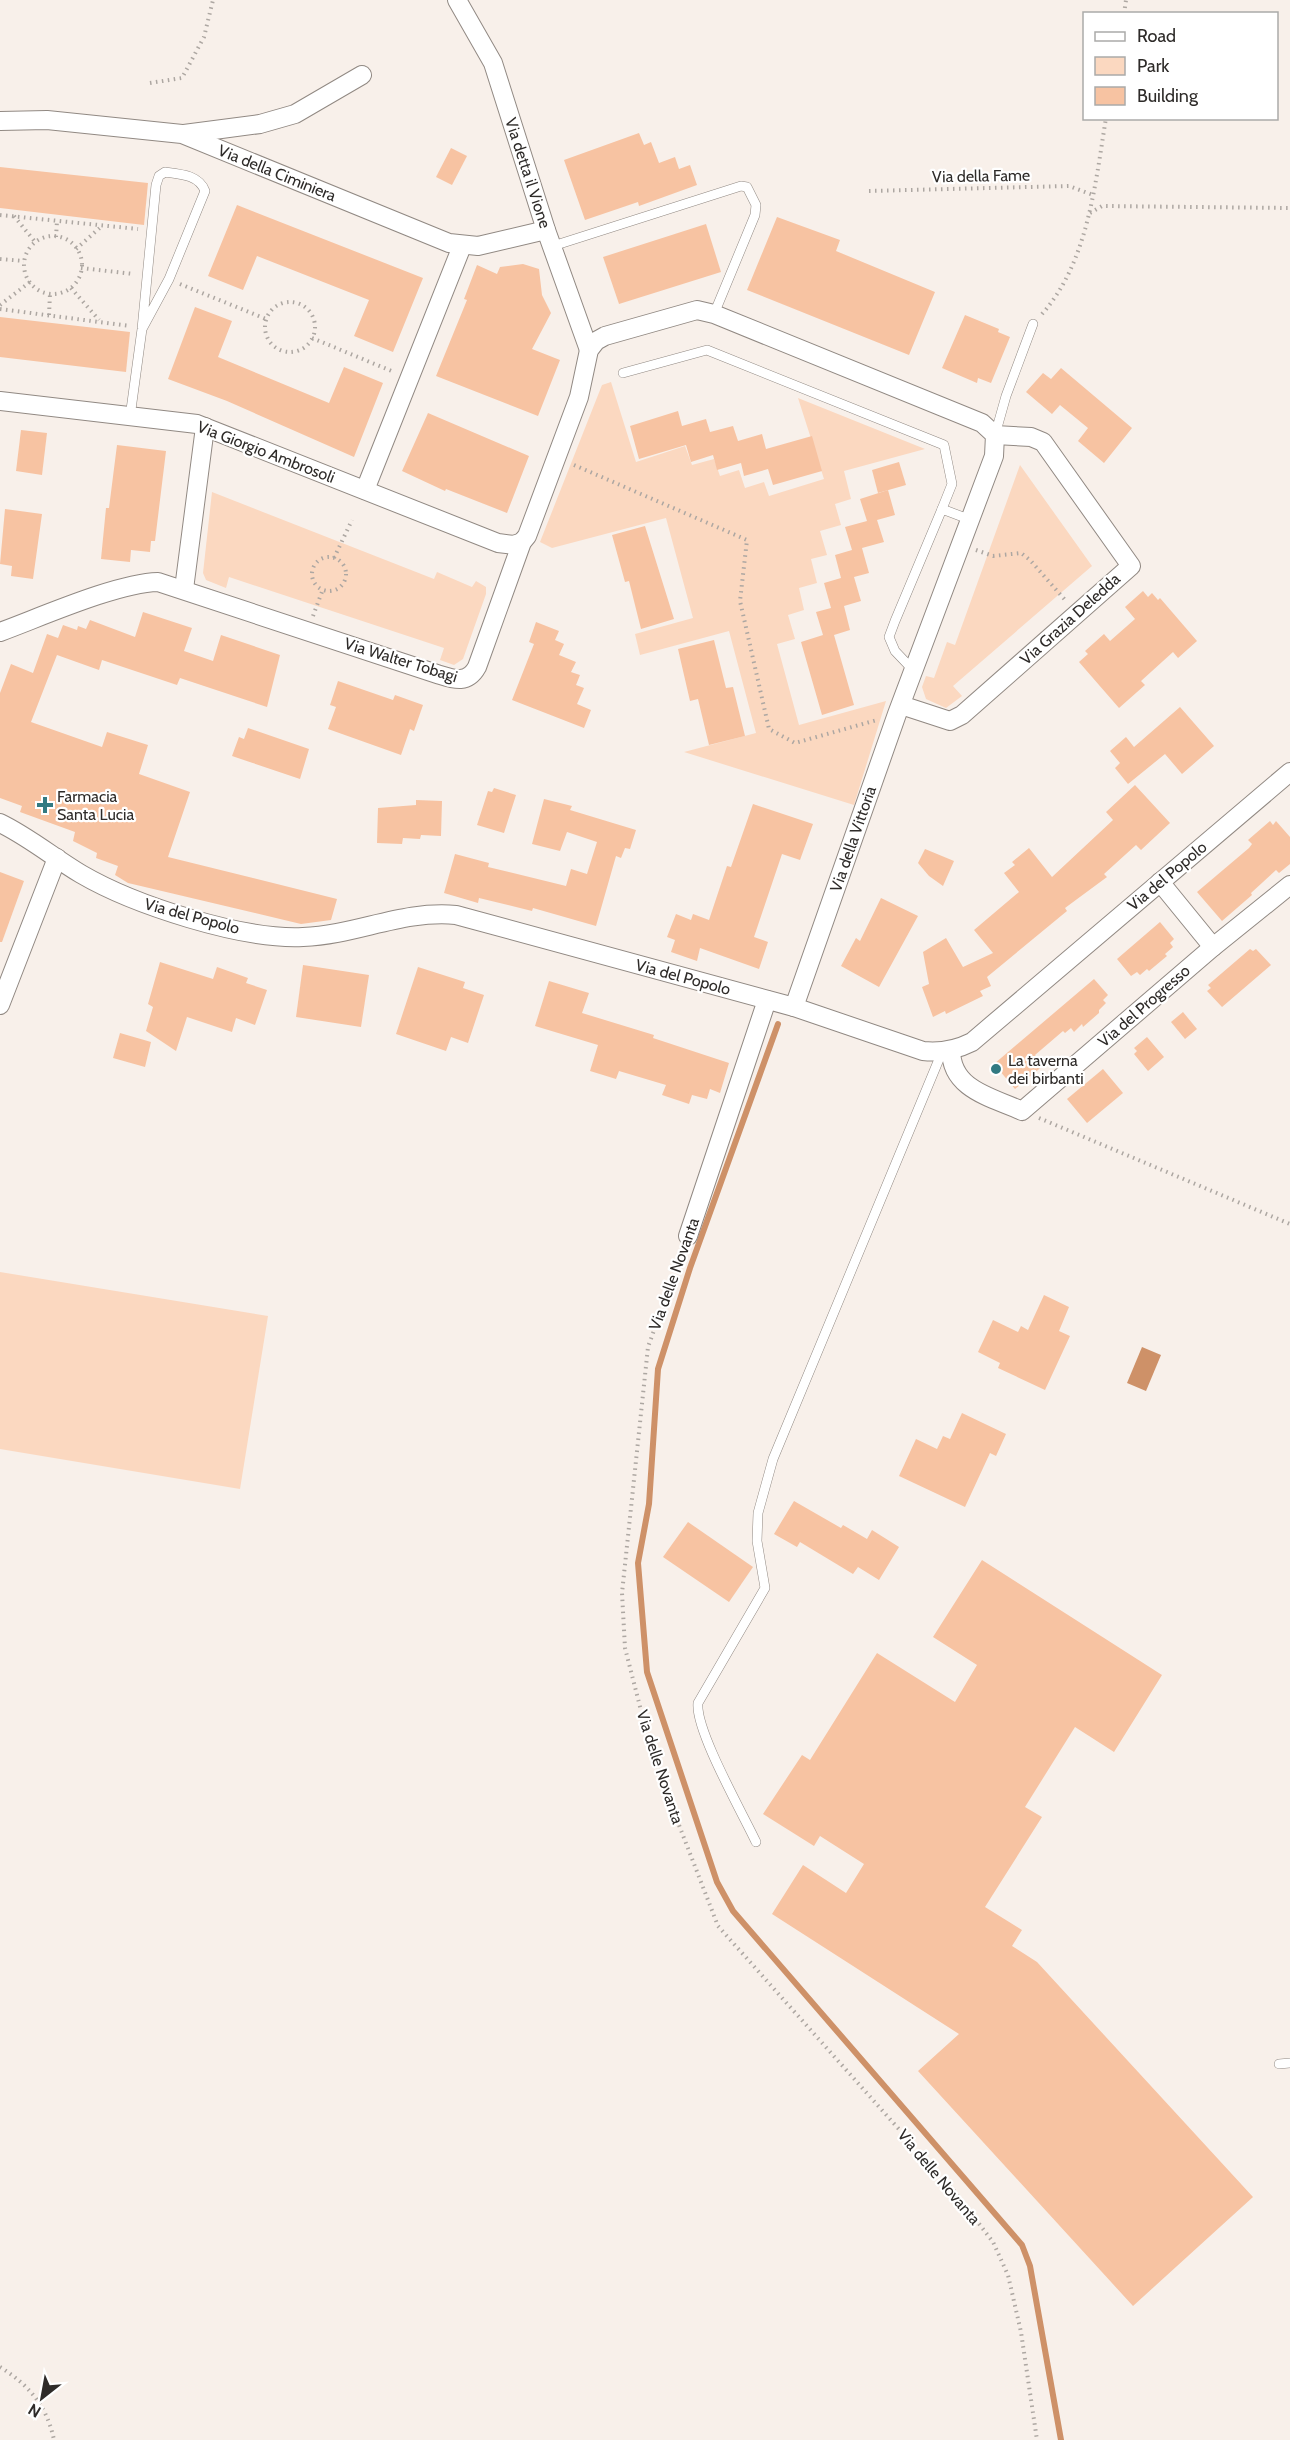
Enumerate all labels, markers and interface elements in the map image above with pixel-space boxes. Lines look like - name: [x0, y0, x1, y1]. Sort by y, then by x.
- legend: [1083, 12, 1278, 120]
- text: Road: [1137, 25, 1176, 47]
- text: Park: [1137, 55, 1170, 77]
- text: Building: [1137, 85, 1199, 107]
- street label: Via detta il Vione: [501, 115, 555, 231]
- street label: Via della Ciminiera: [215, 141, 339, 205]
- street label: Via della Fame: [932, 166, 1030, 186]
- street label: Via Giorgio Ambrosoli: [194, 417, 338, 487]
- street label: Via Grazia Deledda: [1016, 569, 1124, 669]
- street label: Via Walter Tobagi: [342, 634, 460, 686]
- street label: Via della Vittoria: [826, 783, 880, 894]
- place label: Farmacia Santa Lucia: [57, 787, 134, 824]
- marker: Farmacia Santa Lucia: [38, 798, 52, 812]
- street label: Via del Popolo: [1124, 837, 1211, 915]
- street label: Via del Popolo: [142, 894, 242, 938]
- street label: Via del Popolo: [633, 955, 733, 999]
- street label: Via del Progresso: [1094, 961, 1194, 1051]
- place label: La taverna dei birbanti: [1008, 1051, 1084, 1088]
- marker: La taverna dei birbanti: [989, 1062, 1003, 1076]
- street label: Via delle Novanta: [645, 1215, 703, 1333]
- street label: Via delle Novanta: [633, 1708, 687, 1827]
- street label: Via delle Novanta: [894, 2125, 985, 2229]
- north arrow: [12, 2368, 72, 2428]
- text: N: [25, 2399, 44, 2421]

